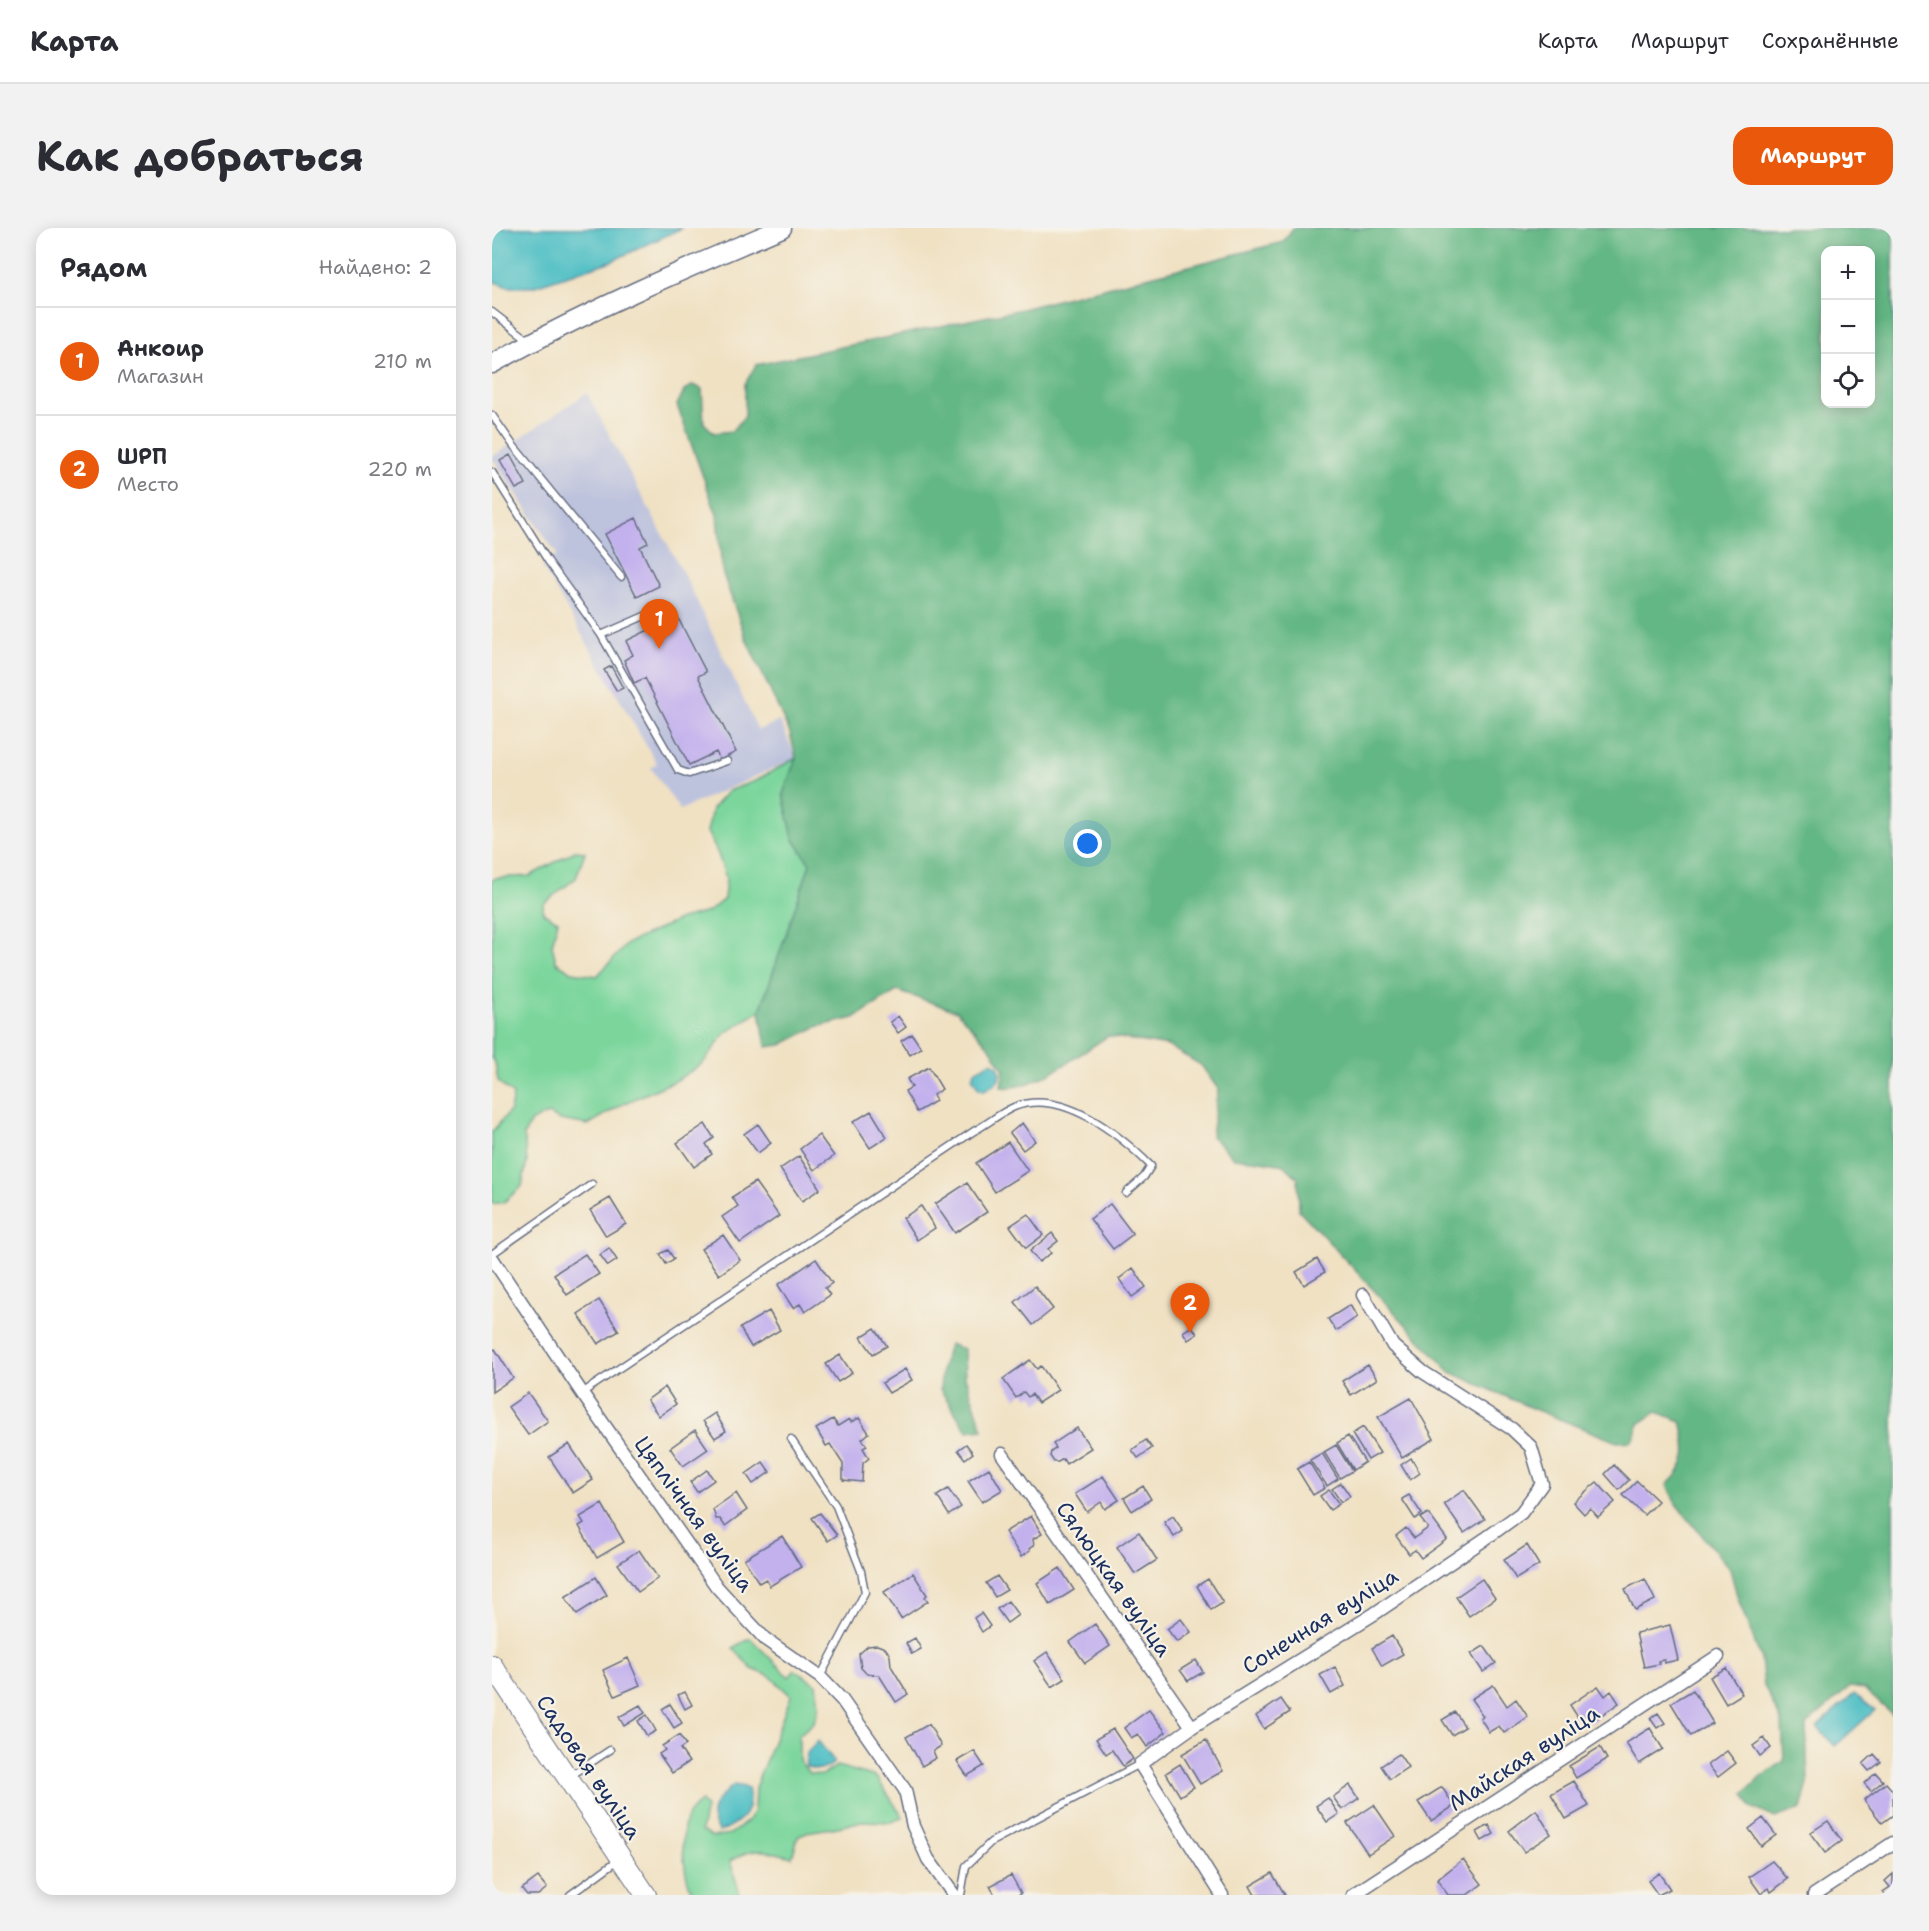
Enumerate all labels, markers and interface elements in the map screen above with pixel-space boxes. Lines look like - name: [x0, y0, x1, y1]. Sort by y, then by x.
- text: Карта: [30, 22, 119, 60]
- text: Карта: [1538, 27, 1598, 55]
- text: Маршрут: [1631, 27, 1729, 55]
- text: Сохранённые: [1762, 27, 1899, 55]
- button: Маршрут: [1733, 127, 1893, 185]
- text: Как добраться: [36, 128, 364, 184]
- map controls: [1821, 246, 1875, 408]
- button: +: [1821, 246, 1875, 300]
- text: Рядом: [60, 250, 147, 285]
- text: Найдено: 2: [319, 254, 432, 280]
- button: −: [1821, 300, 1875, 354]
- text: Анкоир: [117, 334, 204, 363]
- text: 1: [75, 348, 84, 374]
- text: 210 m: [373, 348, 432, 374]
- button: locate: [1821, 354, 1875, 408]
- text: Магазин: [117, 363, 204, 389]
- text: ШРП: [117, 442, 167, 471]
- text: 2: [73, 456, 87, 482]
- text: 220 m: [368, 456, 432, 482]
- text: Место: [117, 471, 179, 497]
- pin: 1: [640, 600, 678, 649]
- your location: [1073, 829, 1102, 858]
- pin: 2: [1170, 1284, 1210, 1333]
- street label: Цяплічная вуліца: [628, 1430, 761, 1598]
- street label: Сялюцкая вуліца: [1050, 1496, 1179, 1663]
- street label: Сонечная вуліца: [1236, 1561, 1404, 1681]
- street label: Садовая вуліца: [530, 1689, 648, 1845]
- street label: Майская вуліца: [1443, 1698, 1605, 1818]

